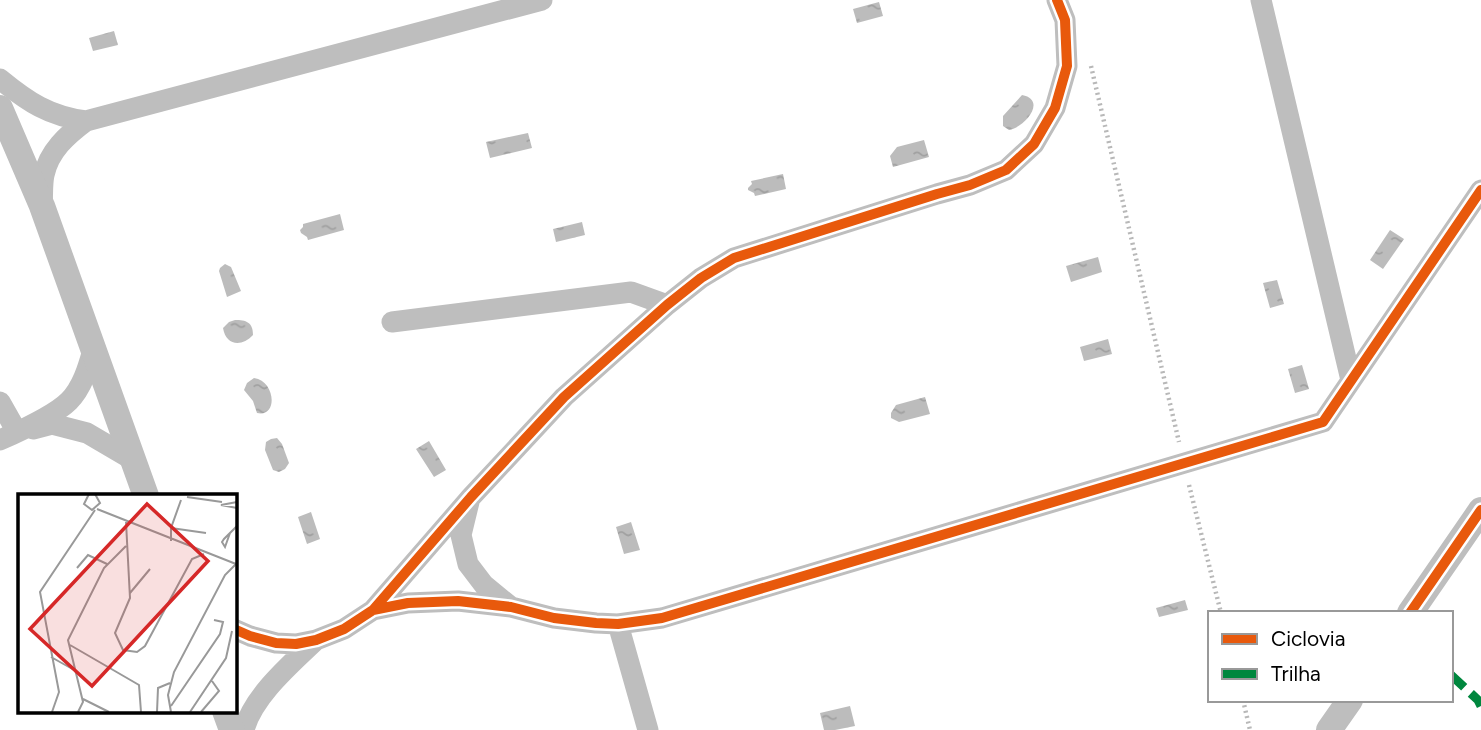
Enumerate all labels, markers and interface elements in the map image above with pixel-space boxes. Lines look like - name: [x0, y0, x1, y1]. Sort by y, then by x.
- inset map: [18, 494, 236, 712]
- legend: [1208, 611, 1453, 702]
- text: Ciclovia: [1271, 626, 1345, 651]
- text: Trilha: [1271, 661, 1321, 686]

